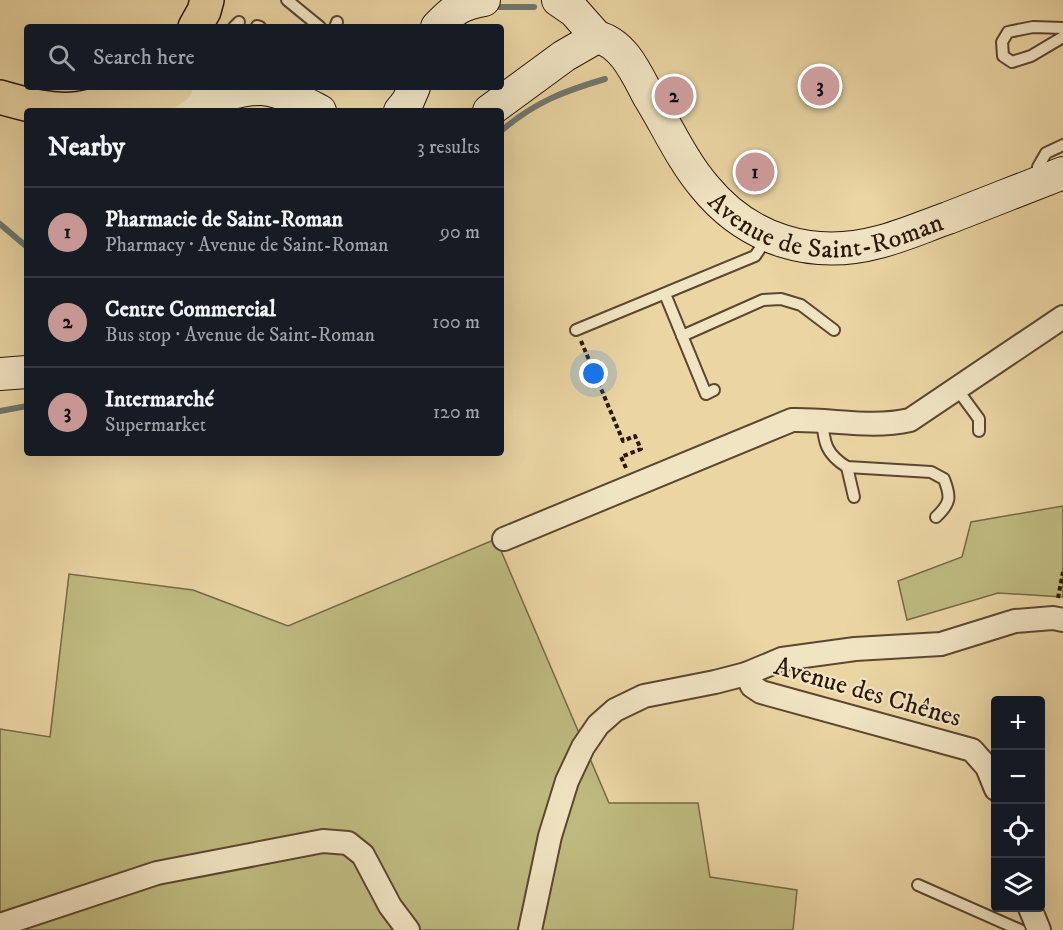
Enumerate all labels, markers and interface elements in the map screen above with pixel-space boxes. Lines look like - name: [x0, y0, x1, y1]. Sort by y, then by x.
- search box: [24, 24, 504, 90]
- icon: search: [45, 41, 78, 74]
- text: Search here: [93, 44, 195, 71]
- pin: 3: [800, 64, 840, 109]
- pin: 2: [654, 74, 694, 118]
- text: Nearby: [48, 131, 125, 164]
- text: 3 results: [417, 135, 480, 160]
- pin: 1: [736, 150, 774, 195]
- street label: Avenue de Saint-Roman: [700, 186, 948, 267]
- text: Pharmacie de Saint-Roman: [105, 206, 343, 233]
- text: 1: [64, 220, 71, 245]
- text: 90 m: [440, 220, 480, 245]
- text: Pharmacy · Avenue de Saint-Roman: [105, 233, 388, 258]
- text: Centre Commercial: [105, 296, 276, 323]
- text: 2: [63, 310, 72, 335]
- text: 100 m: [432, 310, 480, 335]
- text: Bus stop · Avenue de Saint-Roman: [105, 323, 375, 348]
- your location: [579, 359, 608, 388]
- text: Intermarché: [105, 386, 214, 413]
- text: 3: [64, 400, 71, 425]
- text: 120 m: [433, 400, 480, 425]
- text: Supermarket: [105, 413, 206, 438]
- street label: Avenue des Chênes: [770, 650, 965, 735]
- map controls: [991, 696, 1045, 912]
- button: +: [991, 696, 1045, 750]
- button: −: [991, 750, 1045, 804]
- button: locate: [991, 804, 1045, 858]
- button: layers: [991, 858, 1045, 912]

